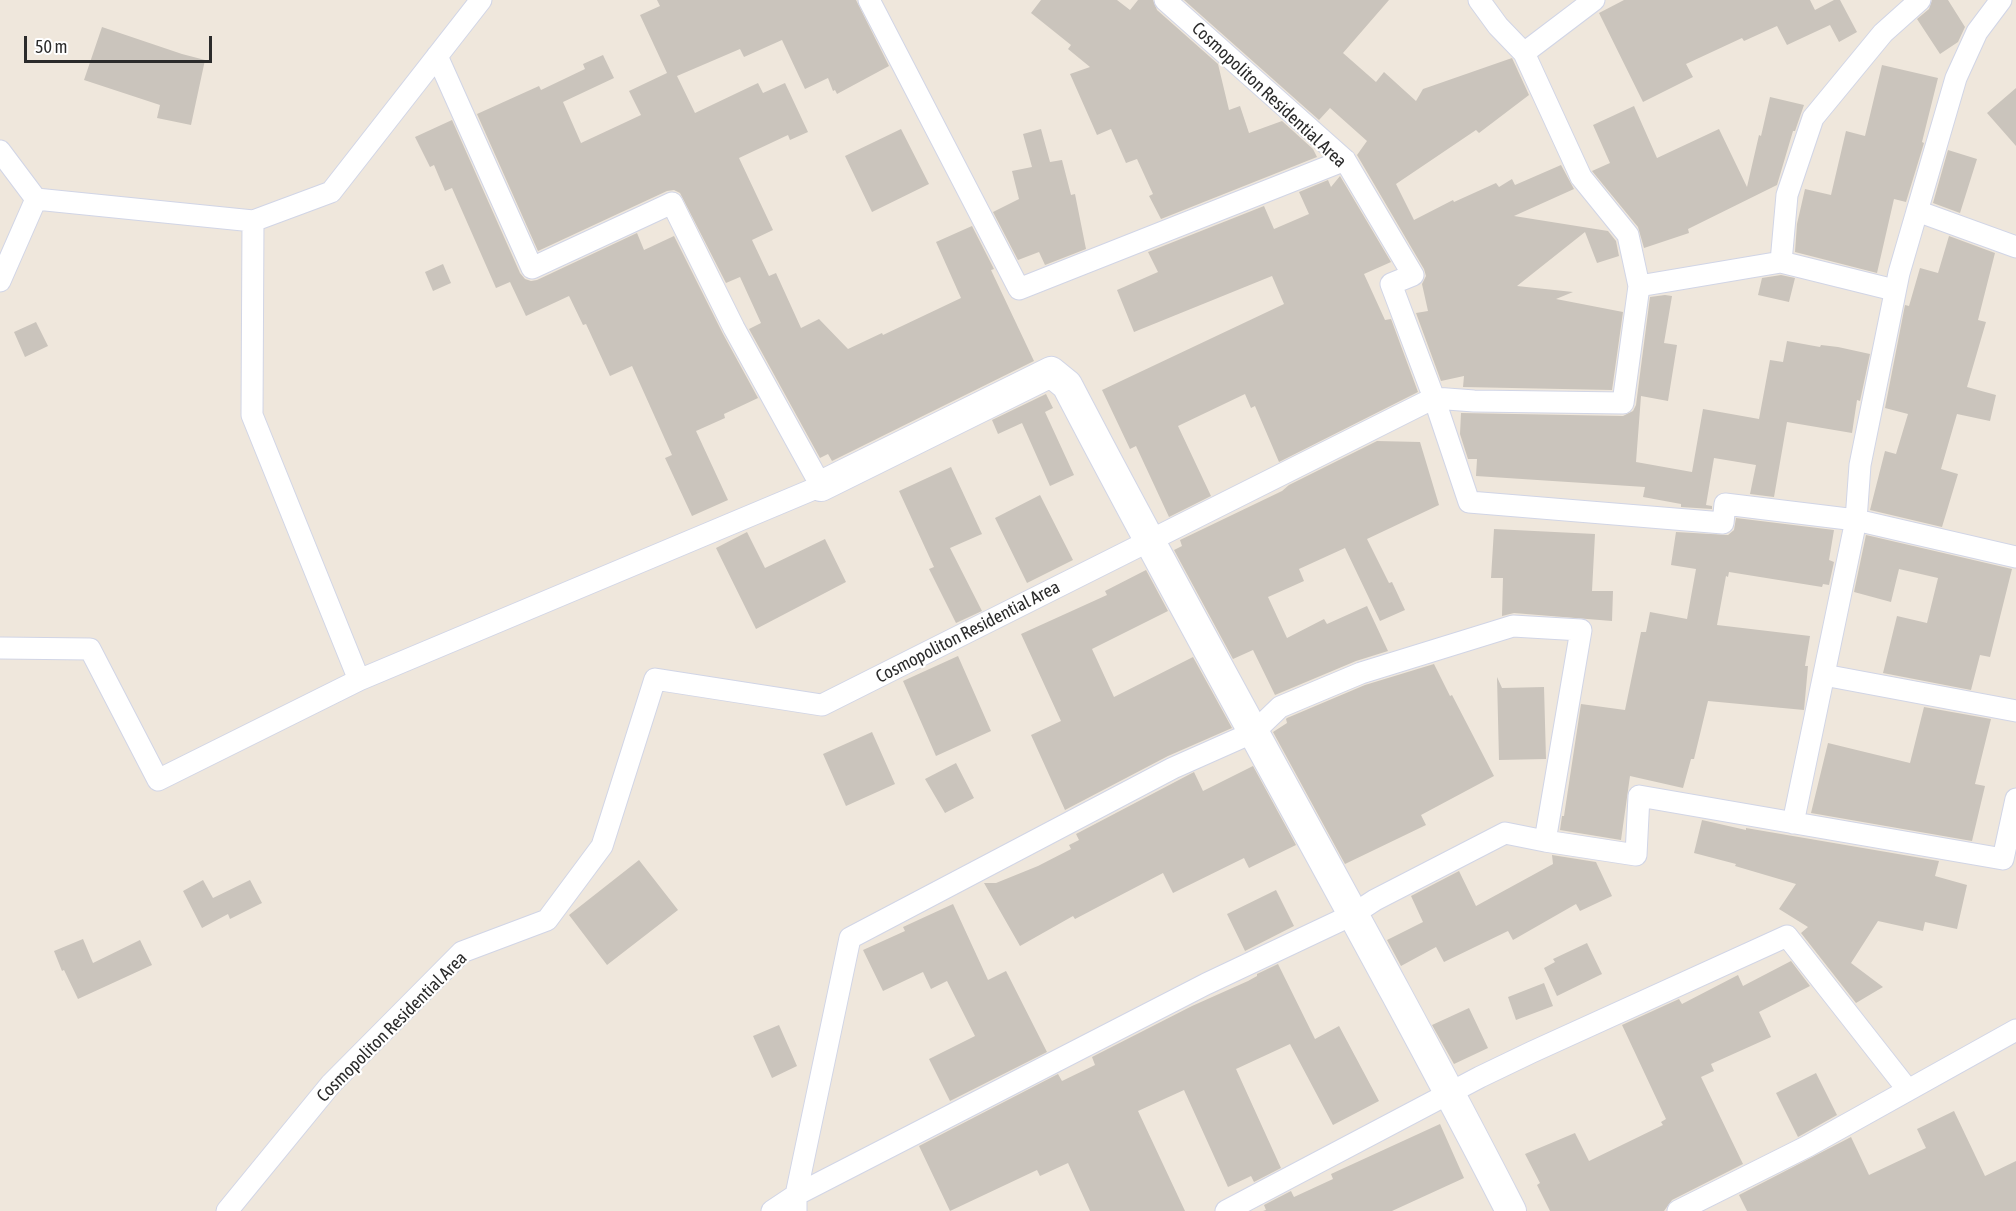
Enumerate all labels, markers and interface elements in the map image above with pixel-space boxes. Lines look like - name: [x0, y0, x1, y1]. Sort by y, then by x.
- street label: Cosmopoliton Residential Area: [1187, 18, 1351, 172]
- scale bar: [27, 24, 214, 62]
- text: 50 m: [35, 36, 67, 57]
- street label: Cosmopoliton Residential Area: [872, 576, 1064, 688]
- street label: Cosmopoliton Residential Area: [312, 947, 472, 1107]

